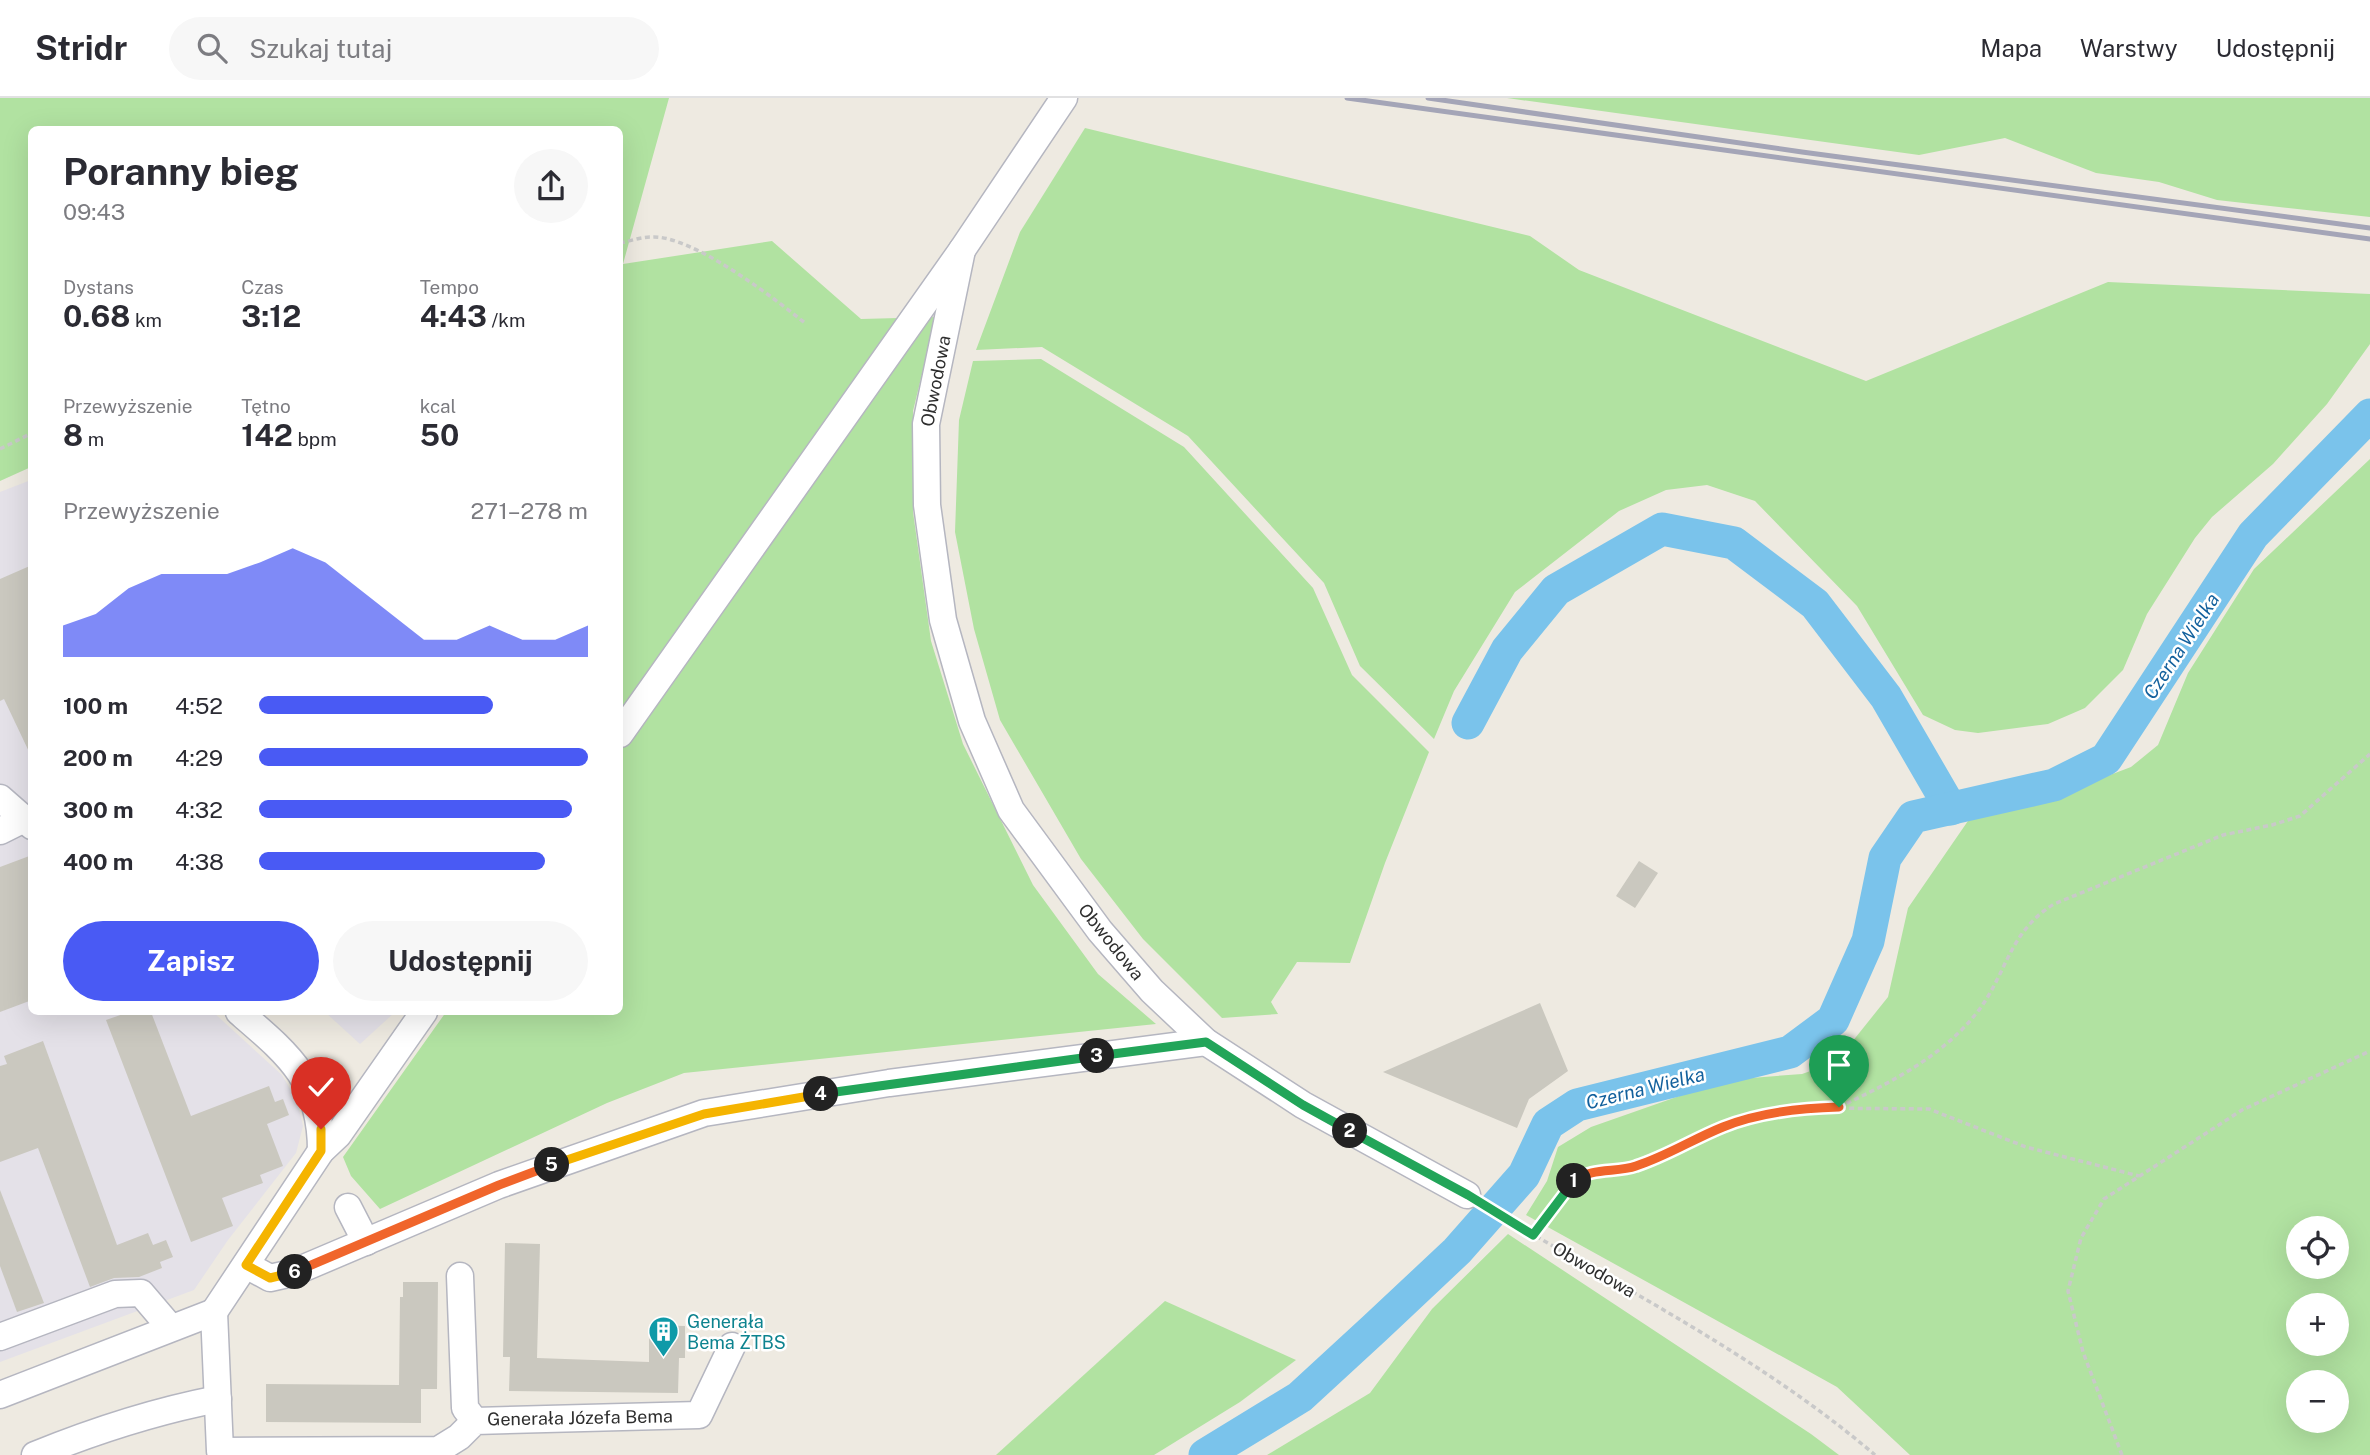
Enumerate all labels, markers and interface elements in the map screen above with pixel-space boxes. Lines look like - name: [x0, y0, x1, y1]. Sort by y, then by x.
- search box: [169, 17, 659, 80]
- text: Stridr: [35, 29, 127, 67]
- icon: search: [193, 29, 231, 67]
- text: Szukaj tutaj: [249, 33, 392, 64]
- text: Mapa: [1980, 34, 2042, 62]
- text: Warstwy: [2080, 34, 2178, 62]
- text: Udostępnij: [2216, 34, 2335, 62]
- text: Poranny bieg: [63, 149, 299, 194]
- button: share: [514, 149, 588, 223]
- text: 09:43: [63, 198, 125, 225]
- text: Dystans: [63, 276, 134, 298]
- text: Czas: [241, 276, 284, 298]
- text: Tempo: [420, 276, 479, 298]
- text: 0.68: [63, 298, 130, 334]
- text: 3:12: [241, 298, 301, 334]
- text: 4:43: [420, 298, 487, 334]
- text: km: [130, 309, 162, 331]
- text: /km: [487, 309, 525, 331]
- street label: Obwodowa: [916, 334, 955, 428]
- text: Przewyższenie: [63, 395, 193, 417]
- text: Tętno: [241, 395, 291, 417]
- text: kcal: [420, 395, 456, 417]
- text: 8: [63, 417, 83, 453]
- text: 142: [241, 417, 293, 453]
- text: 50: [420, 417, 459, 453]
- text: m: [83, 428, 104, 450]
- text: bpm: [293, 428, 337, 450]
- text: Przewyższenie: [63, 497, 220, 524]
- text: 271–278 m: [470, 497, 588, 524]
- water label: Czerna Wielka: [2139, 589, 2223, 703]
- text: 100 m: [63, 692, 128, 719]
- text: 4:52: [175, 692, 223, 719]
- text: 200 m: [63, 744, 133, 771]
- text: 4:29: [175, 744, 223, 771]
- text: 300 m: [63, 796, 134, 823]
- text: 4:32: [175, 796, 223, 823]
- text: 400 m: [63, 848, 133, 875]
- text: 4:38: [175, 848, 224, 875]
- street label: Obwodowa: [1074, 899, 1149, 984]
- button: Zapisz: [63, 921, 319, 1001]
- button: Udostępnij: [333, 921, 588, 1001]
- pin: [1809, 1035, 1869, 1107]
- pin: 3: [1080, 1038, 1114, 1074]
- text: 3: [1090, 1044, 1103, 1066]
- icon: arrive: [1820, 1046, 1858, 1084]
- pin: [291, 1057, 351, 1129]
- water label: Czerna Wielka: [1583, 1063, 1707, 1113]
- icon: check: [302, 1068, 340, 1106]
- pin: 4: [804, 1076, 838, 1112]
- text: 4: [814, 1082, 827, 1104]
- pin: 2: [1332, 1114, 1368, 1148]
- text: 2: [1343, 1119, 1356, 1141]
- pin: 5: [534, 1148, 570, 1182]
- text: 5: [545, 1153, 558, 1175]
- pin: 1: [1556, 1164, 1592, 1198]
- text: 1: [1569, 1169, 1578, 1191]
- map controls: [2286, 1216, 2349, 1433]
- button: locate: [2286, 1216, 2349, 1279]
- street label: Obwodowa: [1549, 1237, 1639, 1302]
- pin: 6: [278, 1254, 312, 1290]
- text: 6: [288, 1260, 301, 1282]
- button: +: [2286, 1293, 2349, 1356]
- place label: Generała Bema ŻTBS: [687, 1311, 786, 1353]
- building icon: Generała Bema ŻTBS: [647, 1315, 681, 1359]
- button: −: [2286, 1370, 2349, 1433]
- street label: Generała Józefa Bema: [487, 1405, 673, 1430]

